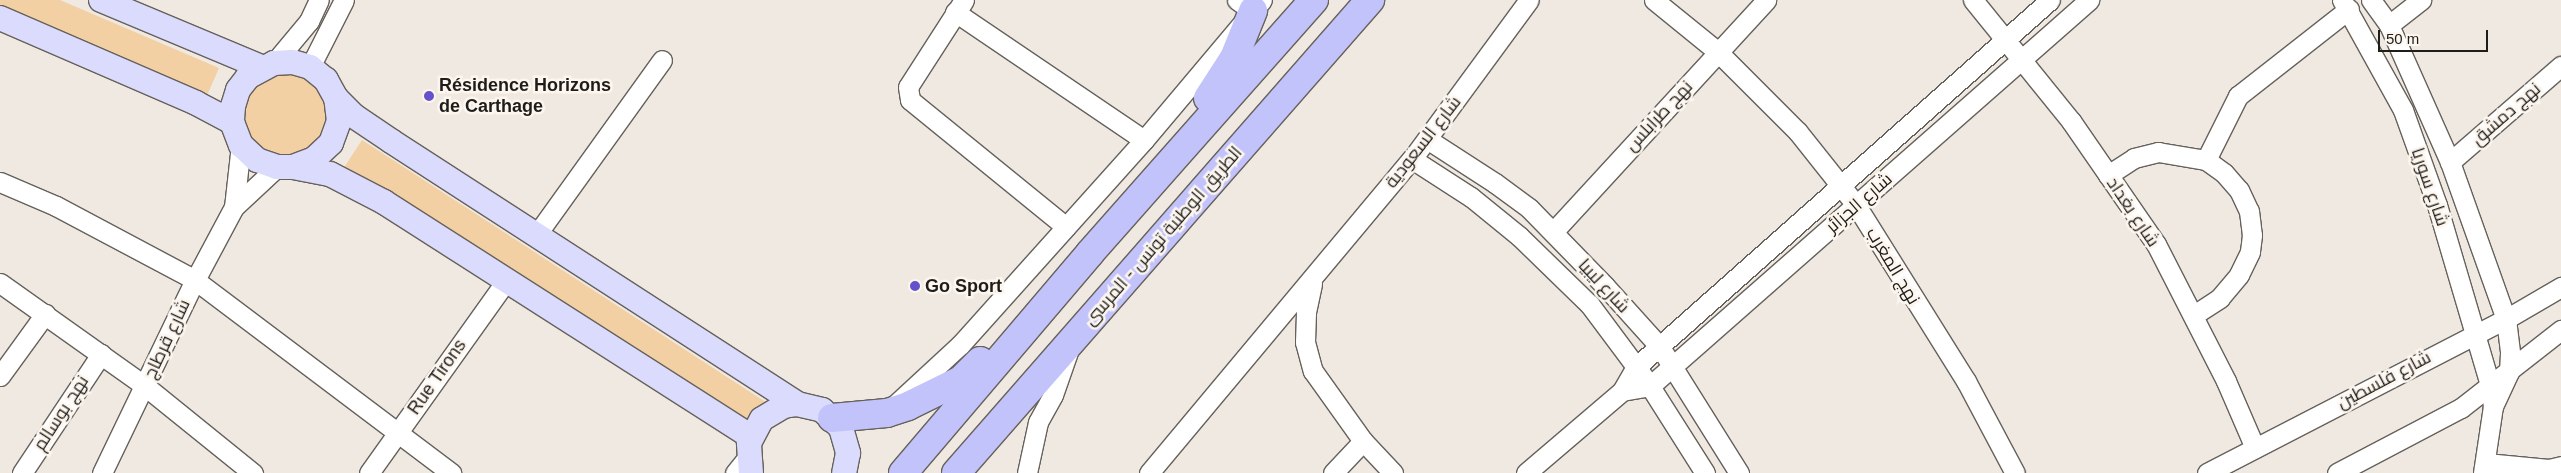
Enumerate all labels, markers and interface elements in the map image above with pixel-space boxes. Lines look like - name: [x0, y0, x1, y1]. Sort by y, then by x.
- scale bar: [2381, 20, 2491, 52]
- text: 50 m: [2386, 30, 2419, 47]
- place label: Résidence Horizons de Carthage: [439, 75, 611, 118]
- street label: نهج طرابلس: [1621, 76, 1697, 156]
- street label: نهج دمشق: [2467, 78, 2545, 150]
- marker: Résidence Horizons de Carthage: [423, 90, 435, 102]
- street label: شارع السعودية: [1380, 92, 1466, 192]
- street label: الطريق الوطنية تونس - المرسى: [1079, 142, 1247, 330]
- street label: شارع سوريا: [2407, 145, 2453, 229]
- street label: شارع الجزائر: [1821, 168, 1897, 238]
- street label: شارع بغداد: [2102, 173, 2164, 251]
- street label: نهج المغرب: [1862, 224, 1924, 308]
- street label: شارع ليبيا: [1574, 254, 1634, 318]
- place label: Go Sport: [925, 275, 1002, 297]
- marker: Go Sport: [909, 280, 921, 292]
- street label: شارع قرطاج: [139, 296, 195, 382]
- street label: Rue Tirons: [403, 335, 471, 419]
- street label: شارع فلسطين: [2333, 346, 2435, 414]
- street label: نهج بوسالم: [29, 371, 93, 455]

